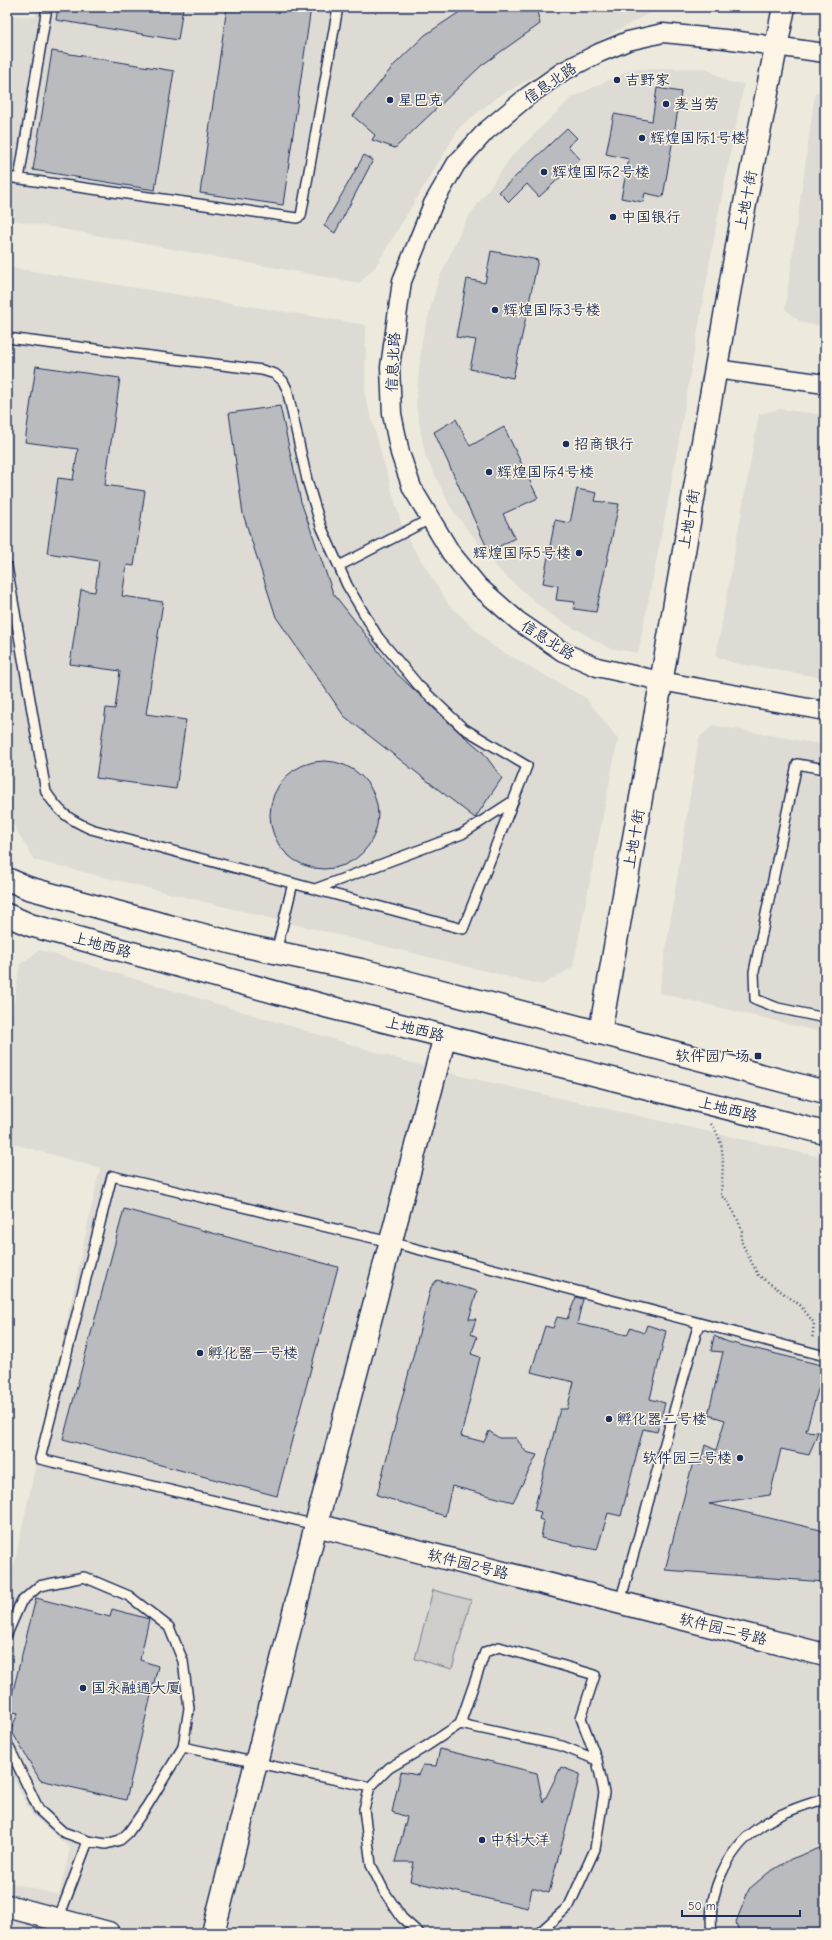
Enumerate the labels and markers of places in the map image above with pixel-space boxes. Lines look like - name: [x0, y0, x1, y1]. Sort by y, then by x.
- place label: 吉野家: [625, 71, 670, 89]
- marker: 吉野家: [612, 75, 622, 85]
- place label: 星巴克: [398, 91, 443, 109]
- marker: 星巴克: [385, 95, 395, 105]
- place label: 麦当劳: [674, 95, 719, 113]
- marker: 麦当劳: [661, 99, 671, 109]
- place label: 辉煌国际1号楼: [650, 129, 746, 147]
- marker: 辉煌国际1号楼: [637, 133, 647, 143]
- place label: 辉煌国际2号楼: [552, 163, 650, 181]
- marker: 辉煌国际2号楼: [539, 167, 549, 177]
- place label: 中国银行: [621, 208, 681, 226]
- marker: 中国银行: [608, 212, 618, 222]
- place label: 辉煌国际3号楼: [503, 301, 601, 319]
- marker: 辉煌国际3号楼: [490, 305, 500, 315]
- place label: 招商银行: [574, 435, 634, 453]
- marker: 招商银行: [561, 439, 571, 449]
- place label: 辉煌国际4号楼: [497, 463, 594, 481]
- marker: 辉煌国际4号楼: [484, 467, 494, 477]
- place label: 辉煌国际5号楼: [473, 544, 571, 562]
- marker: 辉煌国际5号楼: [574, 548, 584, 558]
- place label: 软件园广场: [675, 1047, 750, 1065]
- marker: 软件园广场: [753, 1051, 763, 1061]
- place label: 孵化器一号楼: [208, 1344, 298, 1362]
- marker: 孵化器一号楼: [195, 1348, 205, 1358]
- place label: 孵化器二号楼: [617, 1410, 707, 1428]
- marker: 孵化器二号楼: [604, 1414, 614, 1424]
- place label: 软件园三号楼: [642, 1449, 732, 1467]
- marker: 软件园三号楼: [735, 1453, 745, 1463]
- place label: 国永融通大厦: [91, 1679, 181, 1697]
- marker: 国永融通大厦: [78, 1683, 88, 1693]
- place label: 中科大洋: [490, 1831, 550, 1849]
- marker: 中科大洋: [477, 1835, 487, 1845]

